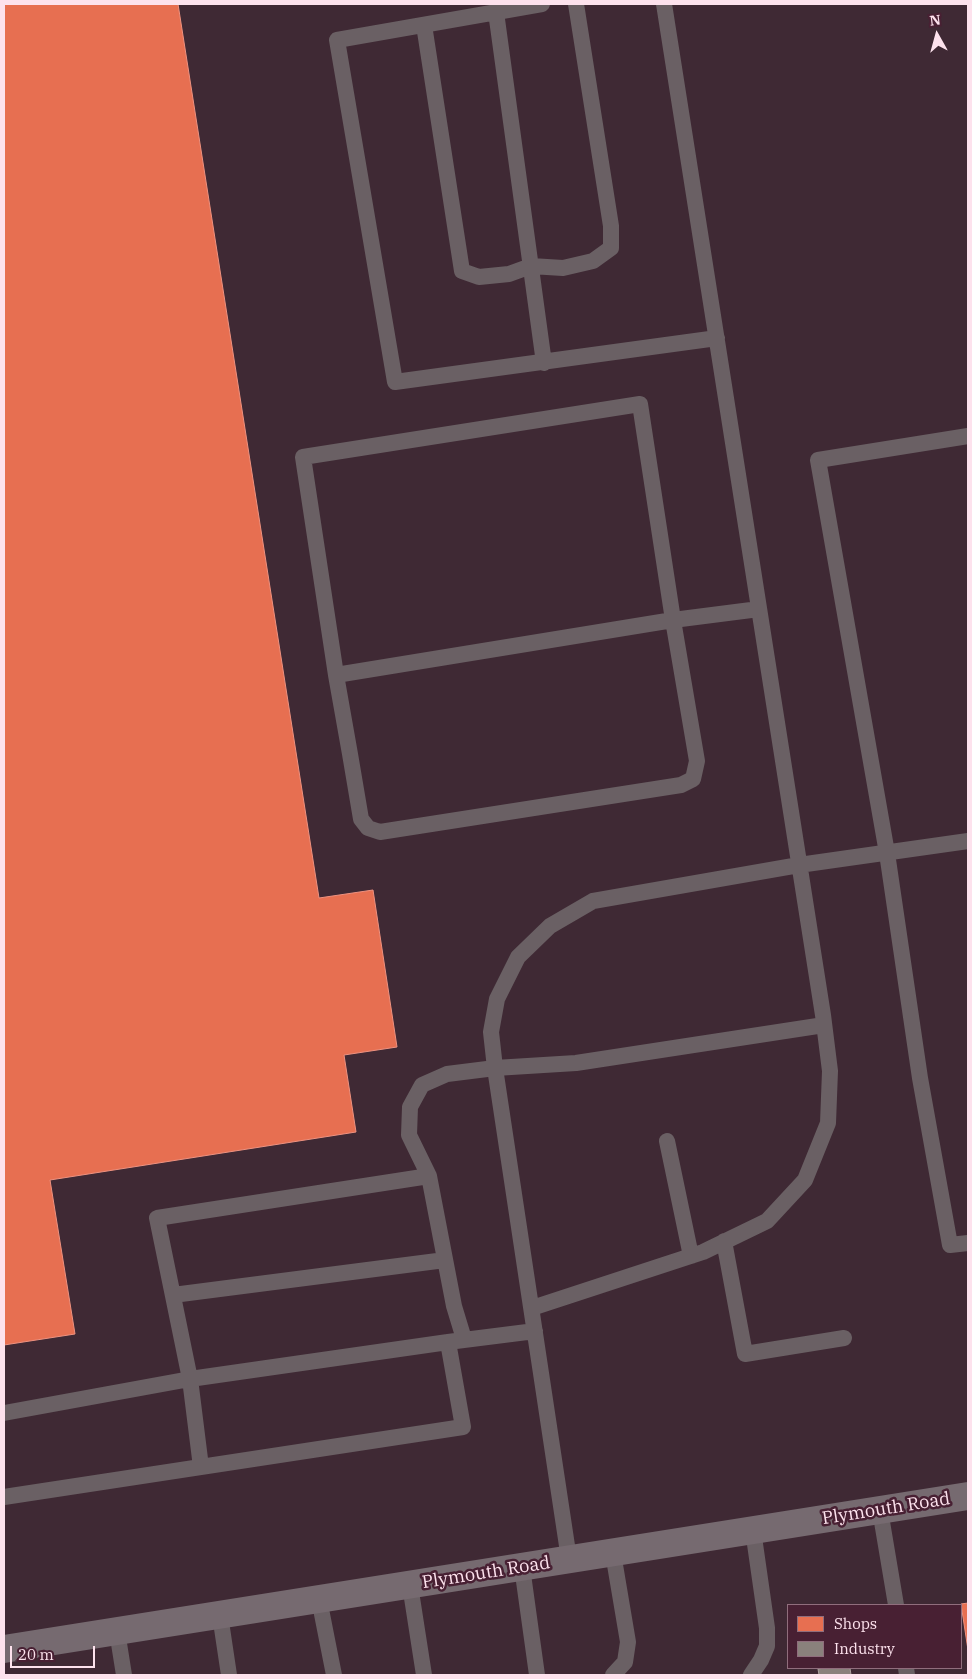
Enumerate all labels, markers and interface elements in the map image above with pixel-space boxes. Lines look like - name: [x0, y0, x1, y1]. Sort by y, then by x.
- north arrow: [912, 10, 962, 60]
- text: N: [929, 11, 942, 30]
- street label: Plymouth Road: [820, 1488, 952, 1530]
- street label: Plymouth Road: [420, 1552, 552, 1594]
- legend: [787, 1604, 962, 1669]
- text: Shops: [834, 1614, 877, 1633]
- scale bar: [12, 1636, 98, 1668]
- text: Industry: [834, 1639, 895, 1658]
- text: 20 m: [18, 1645, 54, 1664]

